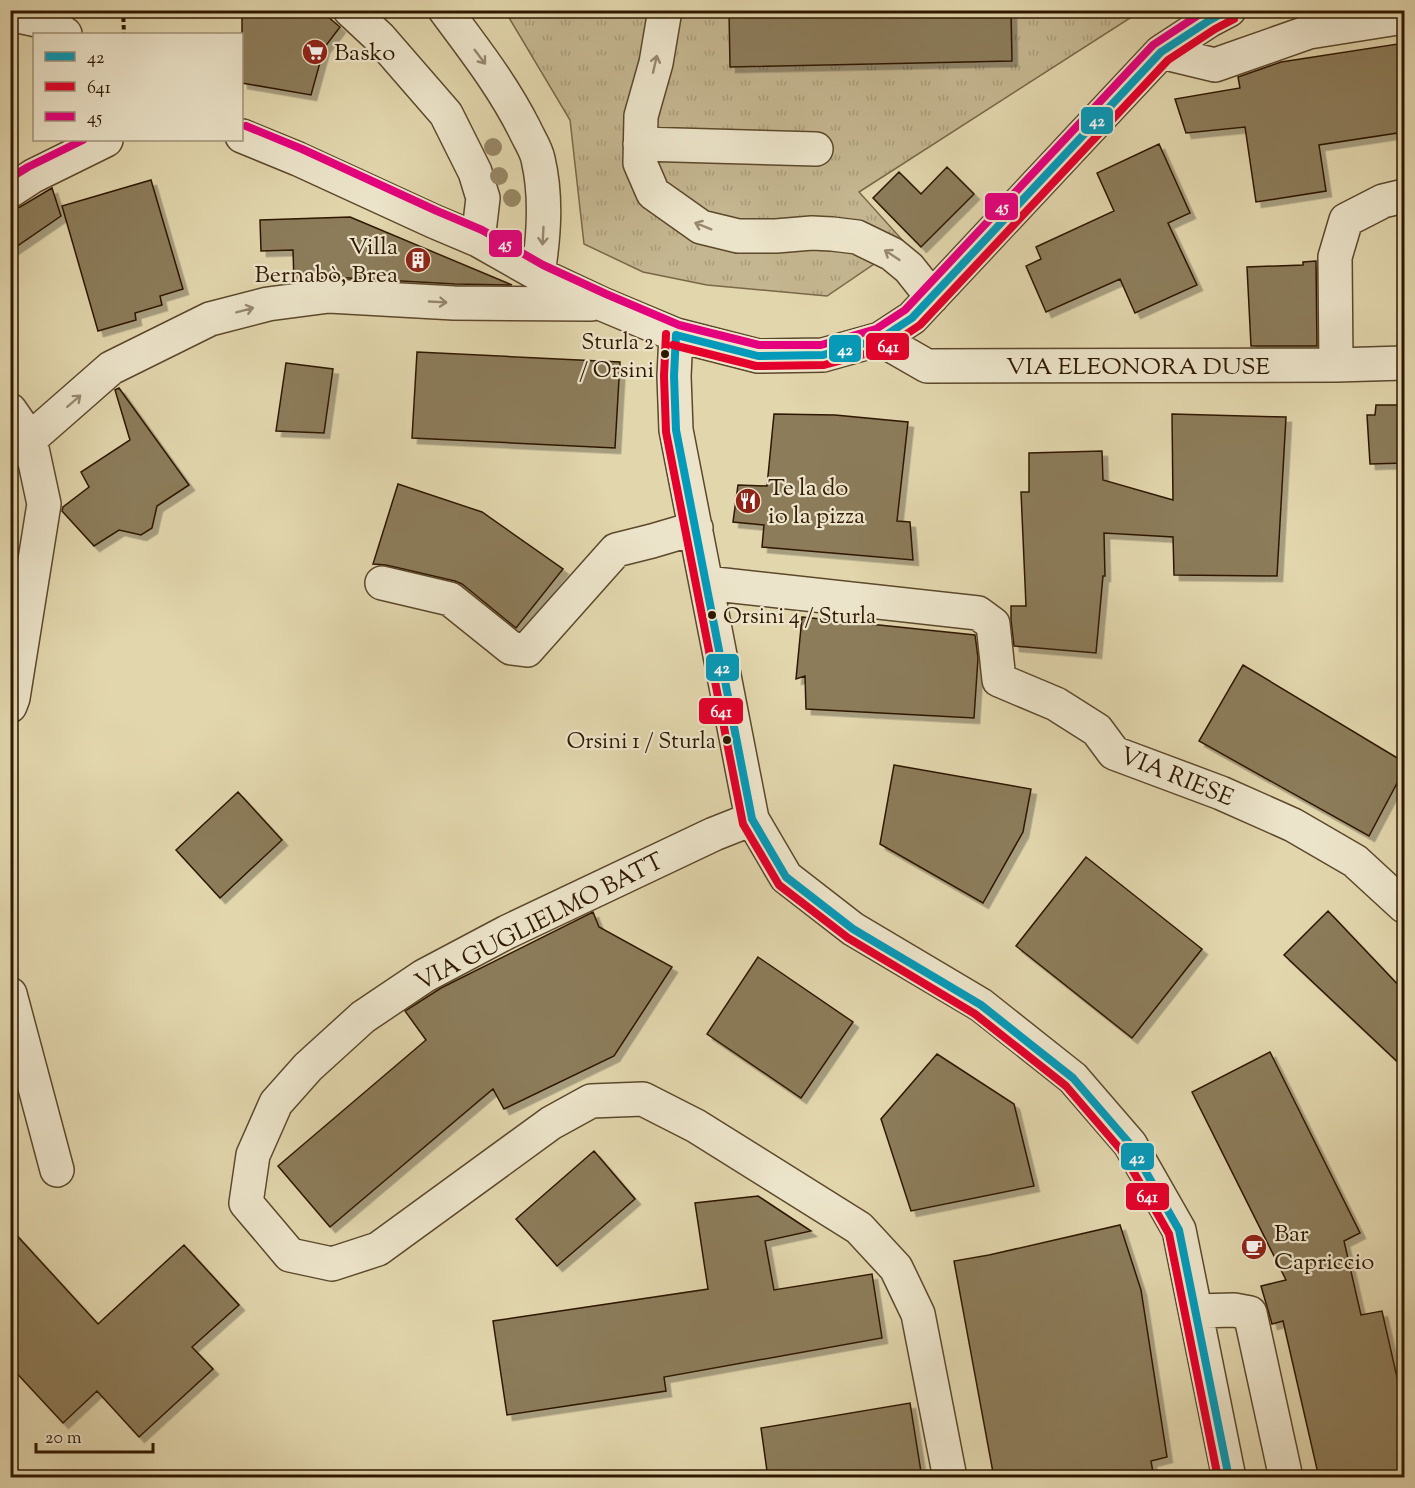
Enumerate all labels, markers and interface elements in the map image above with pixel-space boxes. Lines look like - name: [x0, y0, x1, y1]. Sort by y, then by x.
- legend: [33, 33, 243, 141]
- supermarket icon: Basko: [300, 37, 330, 67]
- place label: Basko: [334, 37, 395, 71]
- text: 42: [87, 46, 105, 72]
- one-way arrow: [474, 49, 486, 65]
- one-way arrow: [650, 55, 662, 74]
- text: 641: [87, 76, 111, 102]
- text: 45: [87, 106, 102, 132]
- line badge: 42: [1080, 106, 1114, 135]
- text: 42: [1088, 111, 1105, 134]
- line badge: 45: [984, 192, 1019, 221]
- text: 45: [994, 197, 1009, 220]
- one-way arrow: [695, 220, 713, 231]
- one-way arrow: [537, 225, 548, 245]
- line badge: 45: [488, 229, 523, 258]
- place label: Villa Bernabò, Brea: [255, 231, 398, 293]
- text: 45: [497, 234, 512, 257]
- building icon: Villa Bernabò, Brea: [403, 245, 433, 275]
- one-way arrow: [884, 249, 901, 261]
- one-way arrow: [428, 297, 448, 308]
- one-way arrow: [235, 304, 254, 315]
- place label: Sturla 2 / Orsini: [579, 328, 654, 388]
- line badge: 641: [865, 332, 910, 361]
- line badge: 42: [828, 334, 862, 363]
- text: 641: [877, 337, 899, 360]
- text: 42: [836, 340, 853, 363]
- marker: Sturla 2 / Orsini: [659, 348, 671, 360]
- street label: VIA ELEONORA DUSE: [1006, 351, 1271, 385]
- one-way arrow: [66, 394, 82, 407]
- place label: Te la do io la pizza: [768, 472, 865, 534]
- restaurant icon: Te la do io la pizza: [733, 486, 763, 516]
- place label: Orsini 4 / Sturla: [723, 602, 876, 634]
- marker: Orsini 4 / Sturla: [706, 609, 718, 621]
- line badge: 42: [705, 653, 740, 682]
- text: 42: [713, 658, 730, 681]
- line badge: 641: [698, 697, 744, 725]
- text: 641: [710, 702, 732, 725]
- place label: Orsini 1 / Sturla: [566, 727, 716, 759]
- marker: Orsini 1 / Sturla: [721, 734, 733, 746]
- street label: VIA RIESE: [1114, 740, 1239, 816]
- street label: VIA GUGLIELMO BATT: [410, 845, 670, 1000]
- line badge: 42: [1120, 1142, 1155, 1171]
- text: 42: [1128, 1148, 1145, 1171]
- line badge: 641: [1125, 1182, 1170, 1211]
- text: 641: [1136, 1187, 1158, 1210]
- place label: Bar Capriccio: [1274, 1218, 1374, 1280]
- cafe icon: Bar Capriccio: [1239, 1232, 1269, 1262]
- scale bar: [36, 1416, 153, 1454]
- text: 20 m: [45, 1426, 82, 1452]

